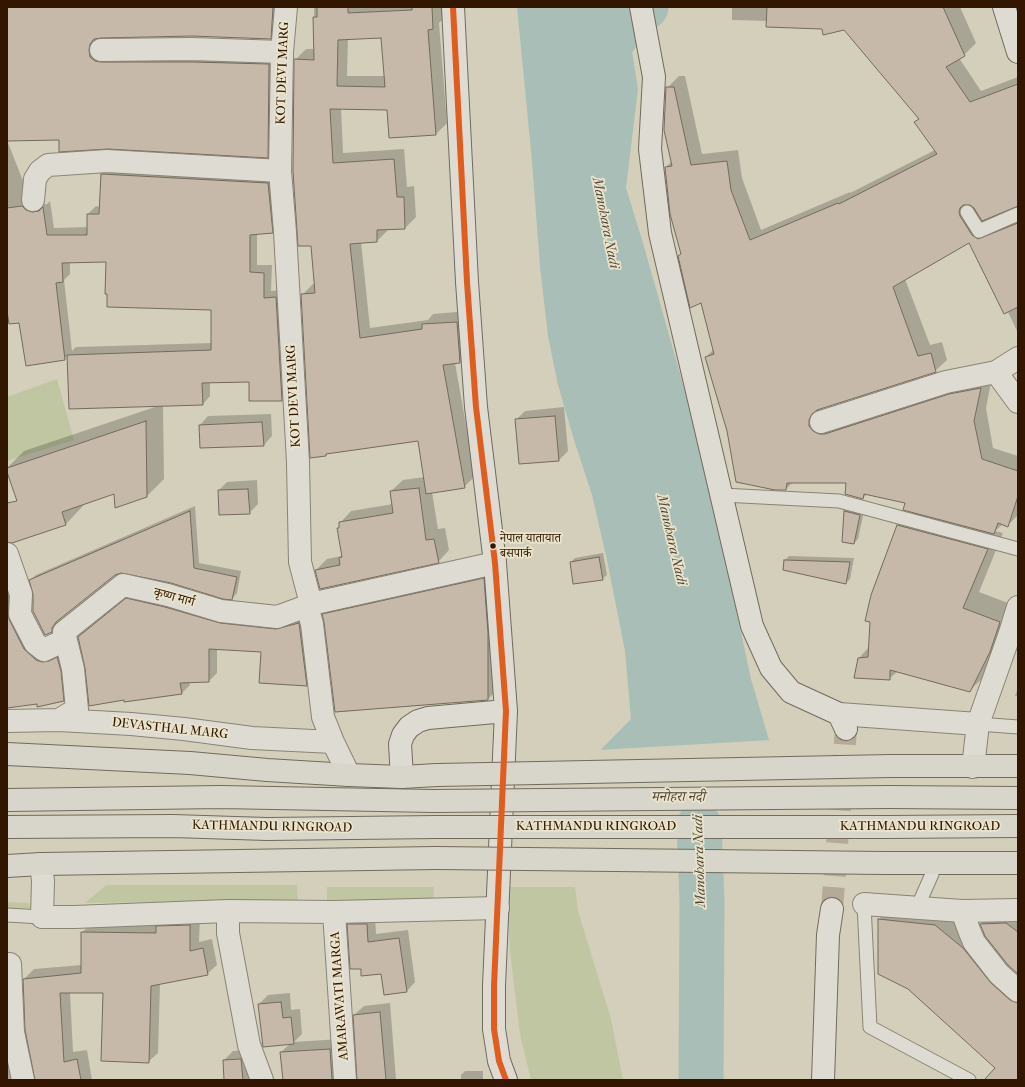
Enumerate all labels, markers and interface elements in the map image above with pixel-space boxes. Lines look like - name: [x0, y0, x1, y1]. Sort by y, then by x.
- street label: KOT DEVI MARG: [273, 21, 293, 125]
- water label: Manohara Nadi: [588, 176, 622, 270]
- street label: KOT DEVI MARG: [284, 344, 304, 448]
- water label: Manohara Nadi: [652, 493, 690, 587]
- place label: नेपाल यातायात बसपार्क: [500, 532, 561, 560]
- marker: नेपाल यातायात बसपार्क: [488, 541, 498, 551]
- street label: कृष्ण मार्ग: [152, 585, 196, 611]
- street label: DEVASTHAL MARG: [111, 715, 229, 743]
- water label: मनोहरा नदी: [651, 790, 705, 806]
- water label: Manohara Nadi: [690, 814, 710, 908]
- street label: KATHMANDU RINGROAD: [192, 818, 352, 836]
- street label: KATHMANDU RINGROAD: [516, 819, 676, 835]
- street label: KATHMANDU RINGROAD: [840, 819, 1000, 835]
- street label: AMARAWATI MARGA: [328, 931, 352, 1061]

